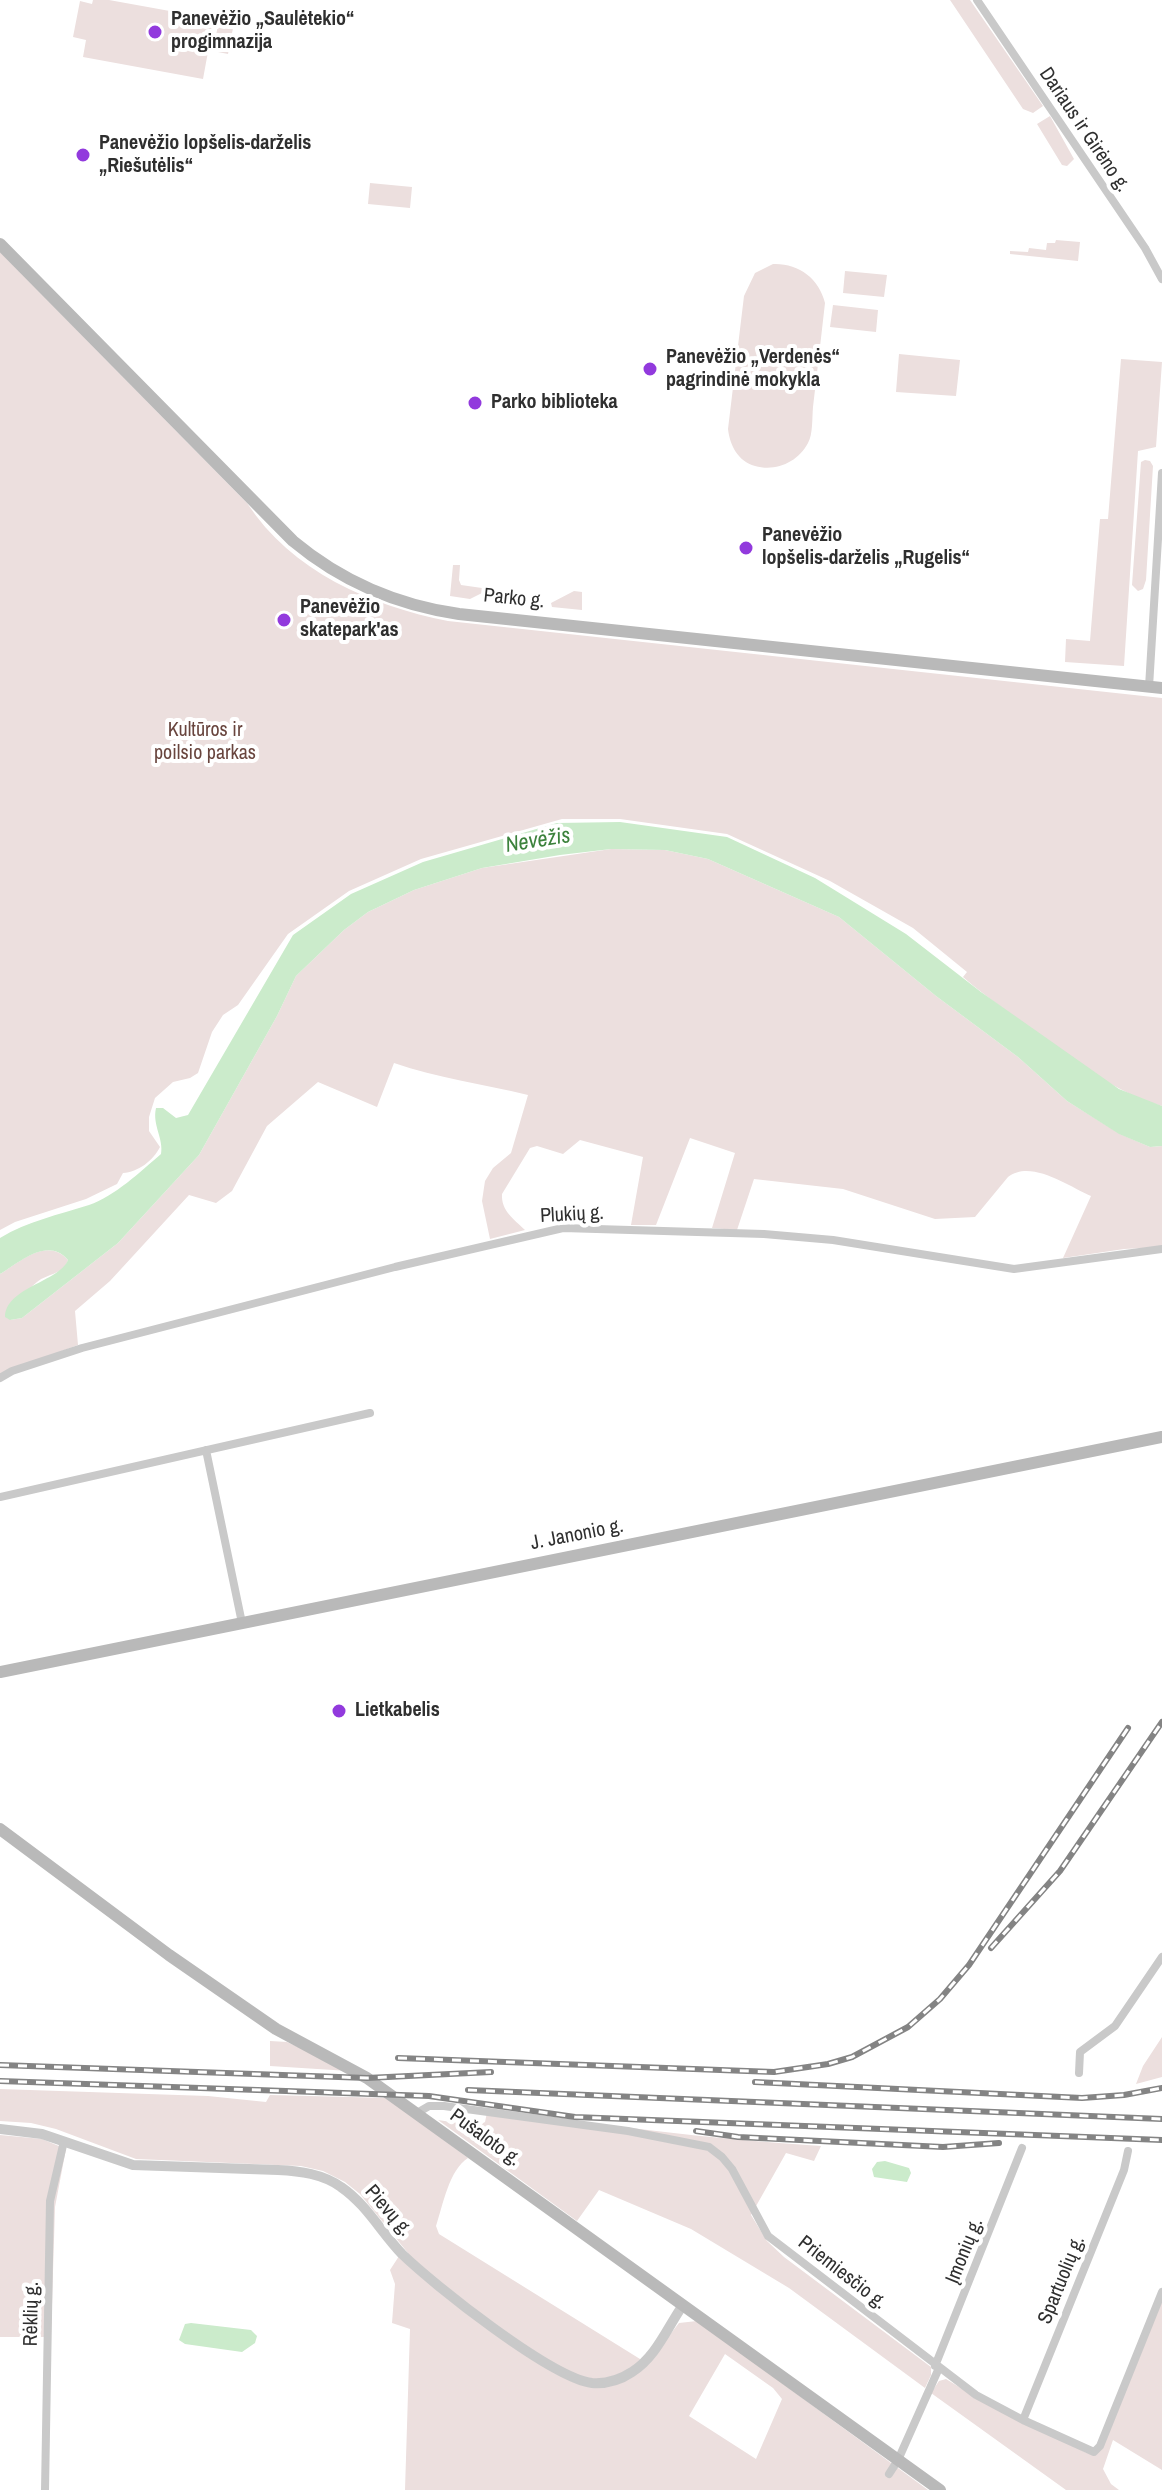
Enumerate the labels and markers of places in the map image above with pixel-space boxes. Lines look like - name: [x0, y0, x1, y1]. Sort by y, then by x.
- place label: Panevėžio „Saulėtekio“ progimnazija: [171, 8, 354, 55]
- marker: Panevėžio „Saulėtekio“ progimnazija: [146, 23, 164, 41]
- place label: Panevėžio lopšelis-darželis „Riešutėlis“: [99, 132, 311, 179]
- marker: Panevėžio lopšelis-darželis „Riešutėlis“: [74, 146, 92, 164]
- place label: Panevėžio „Verdenės“ pagrindinė mokykla: [666, 346, 840, 393]
- marker: Panevėžio „Verdenės“ pagrindinė mokykla: [641, 360, 659, 378]
- place label: Parko biblioteka: [491, 391, 618, 415]
- marker: Parko biblioteka: [466, 394, 484, 412]
- place label: Panevėžio lopšelis-darželis „Rugelis“: [762, 524, 970, 571]
- marker: Panevėžio lopšelis-darželis „Rugelis“: [737, 539, 755, 557]
- place label: Panevėžio skatepark'as: [300, 596, 399, 643]
- marker: Panevėžio skatepark'as: [275, 611, 293, 629]
- place label: Lietkabelis: [355, 1699, 440, 1723]
- marker: Lietkabelis: [330, 1702, 348, 1720]

